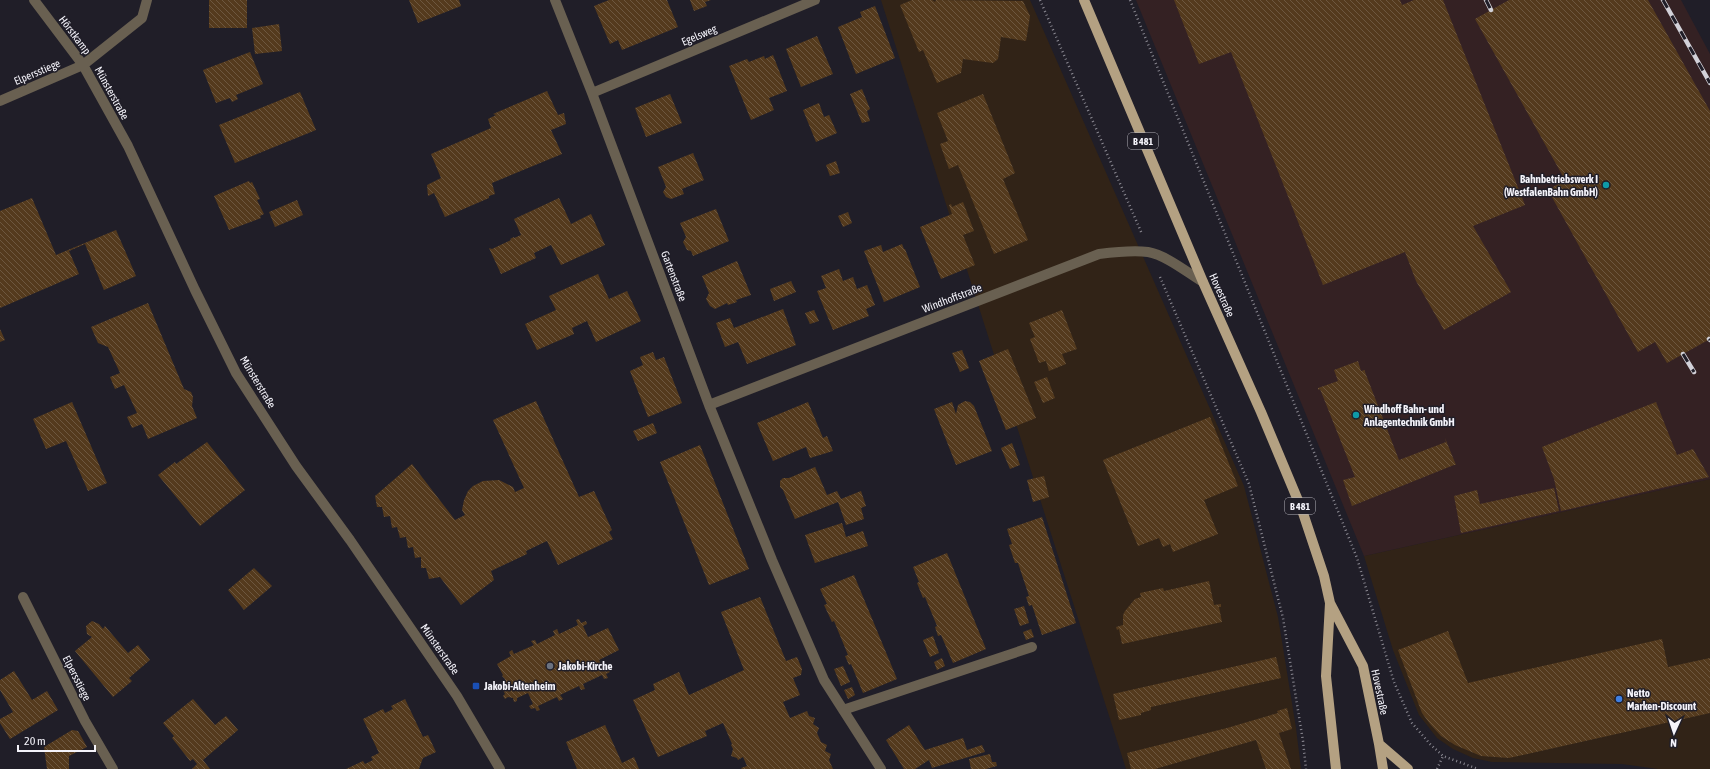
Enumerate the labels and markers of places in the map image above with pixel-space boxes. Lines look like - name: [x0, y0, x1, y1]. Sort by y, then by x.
- place label: Bahnbetriebswerk I (WestfalenBahn GmbH): [1504, 173, 1598, 198]
- marker: Bahnbetriebswerk I (WestfalenBahn GmbH): [1601, 180, 1611, 190]
- place label: Windhoff Bahn- und Anlagentechnik GmbH: [1363, 403, 1455, 428]
- marker: Windhoff Bahn- und Anlagentechnik GmbH: [1351, 410, 1361, 420]
- place label: Jakobi-Kirche: [557, 660, 612, 672]
- marker: Jakobi-Kirche: [545, 661, 555, 671]
- place label: Jakobi-Altenheim: [483, 680, 555, 692]
- marker: Jakobi-Altenheim: [471, 681, 481, 691]
- place label: Netto Marken-Discount: [1627, 687, 1697, 712]
- marker: Netto Marken-Discount: [1614, 694, 1624, 704]

